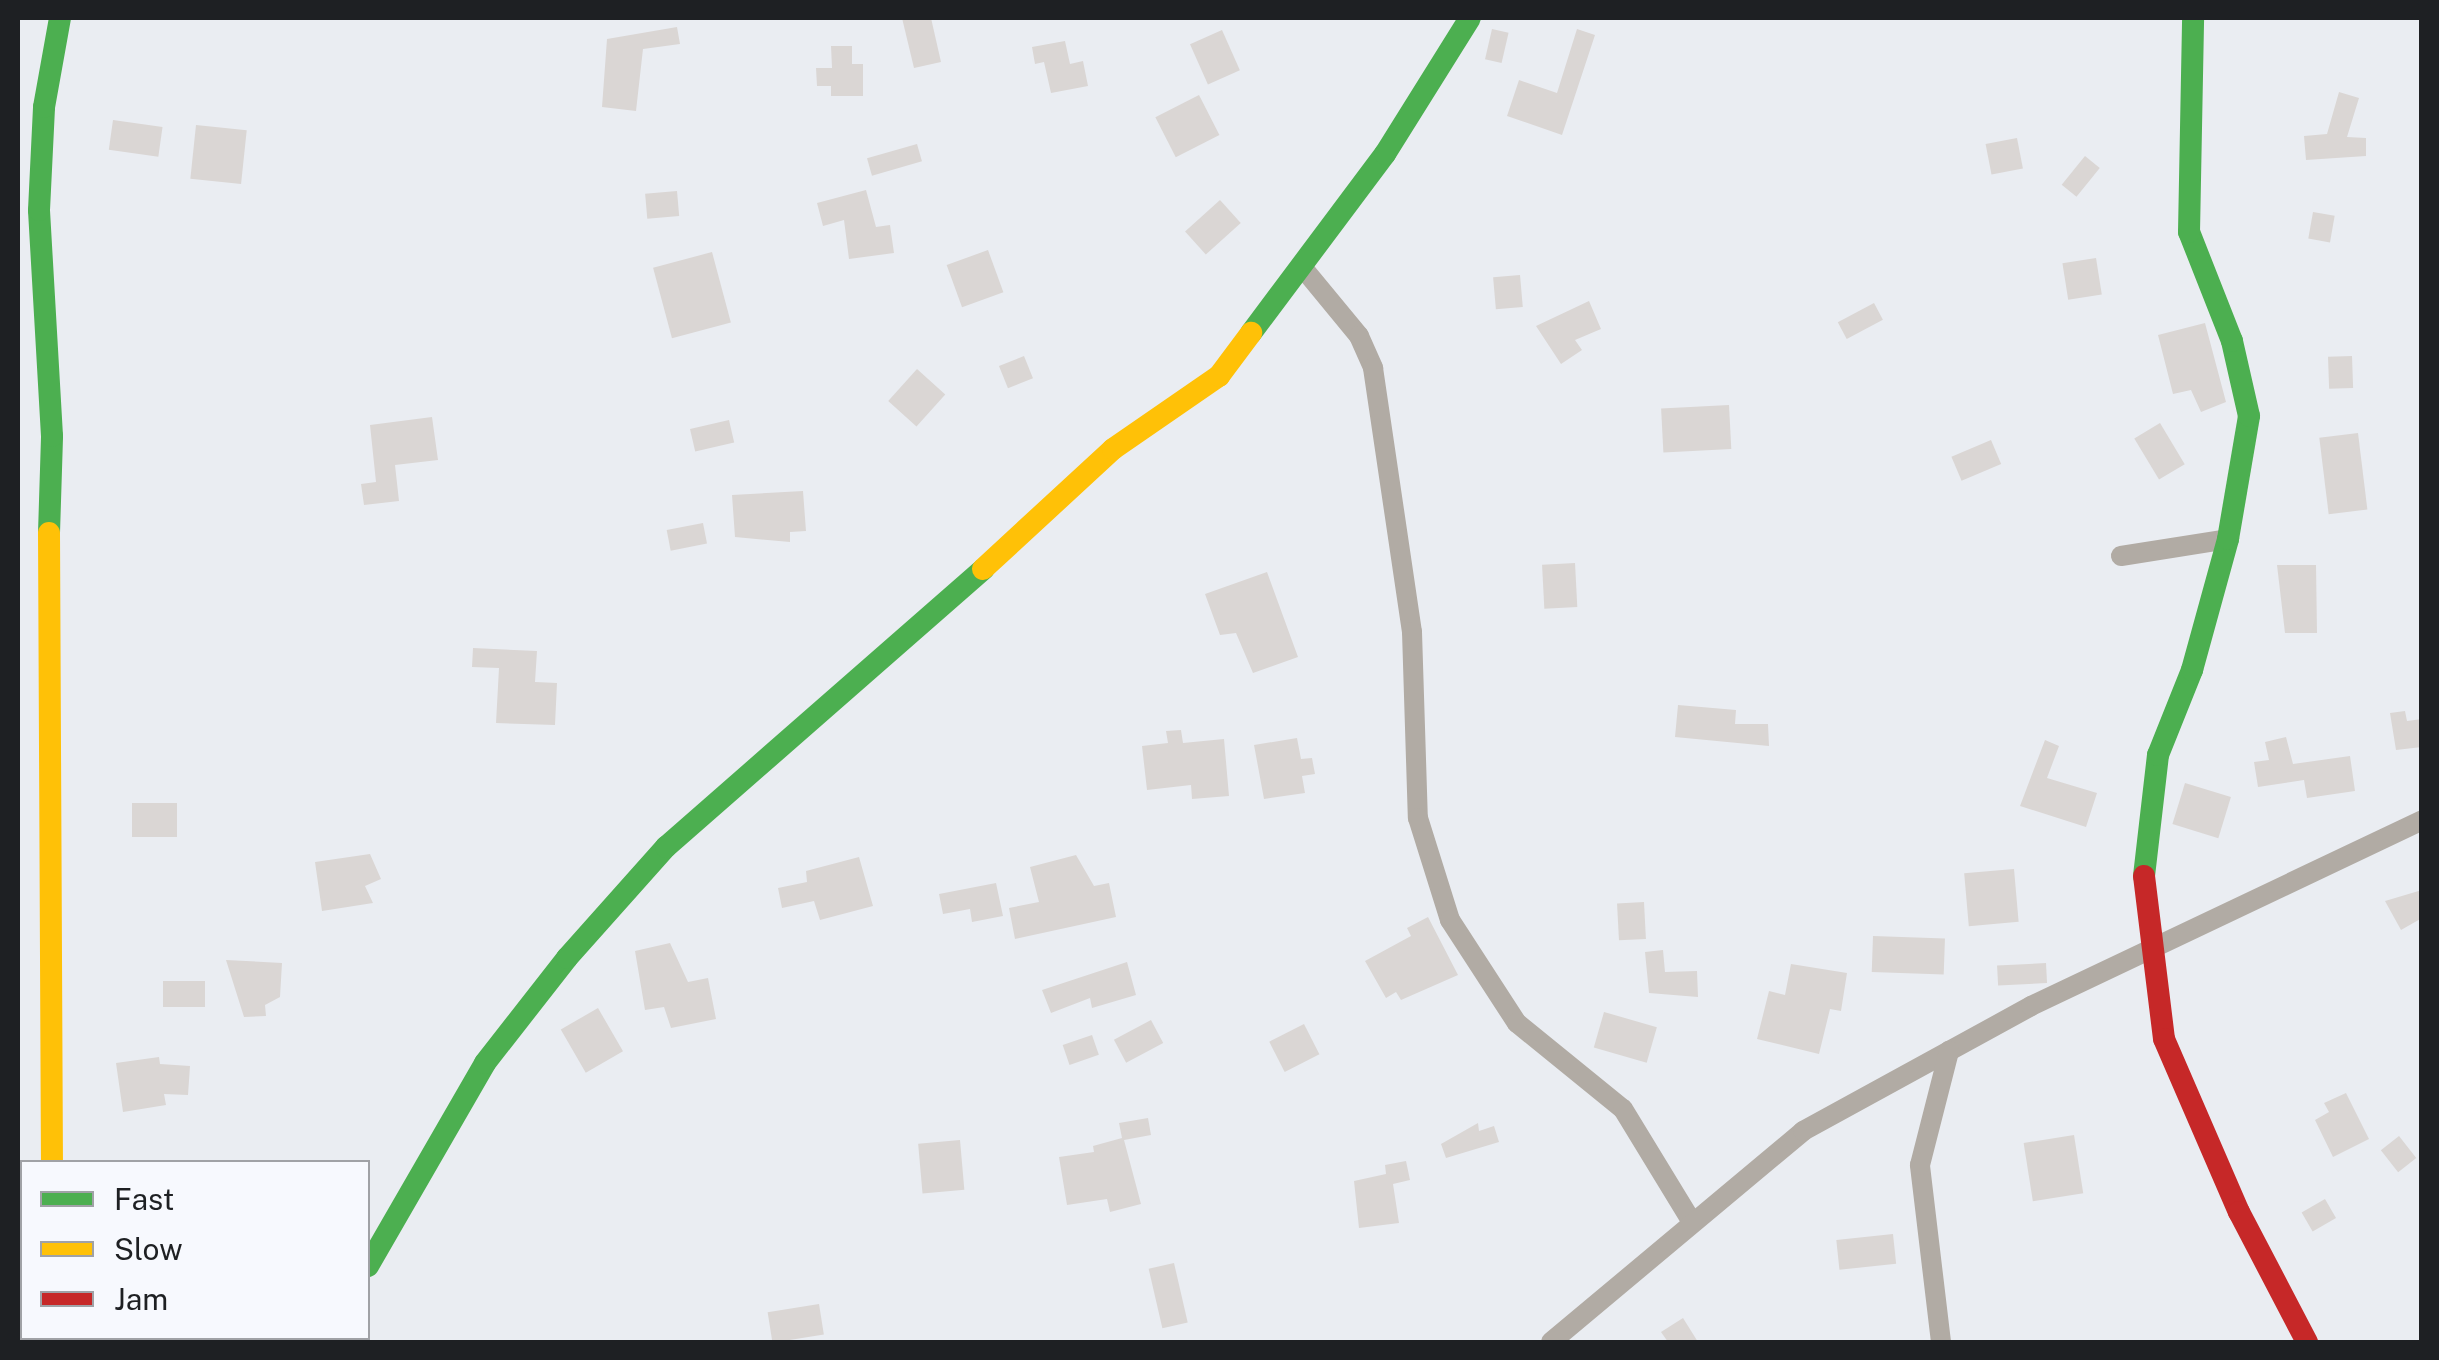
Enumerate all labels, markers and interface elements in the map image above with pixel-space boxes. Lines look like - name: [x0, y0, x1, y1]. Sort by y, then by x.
- legend: [20, 1160, 370, 1340]
- text: Fast: [114, 1181, 174, 1217]
- text: Slow: [114, 1231, 183, 1267]
- text: Jam: [114, 1281, 168, 1317]

